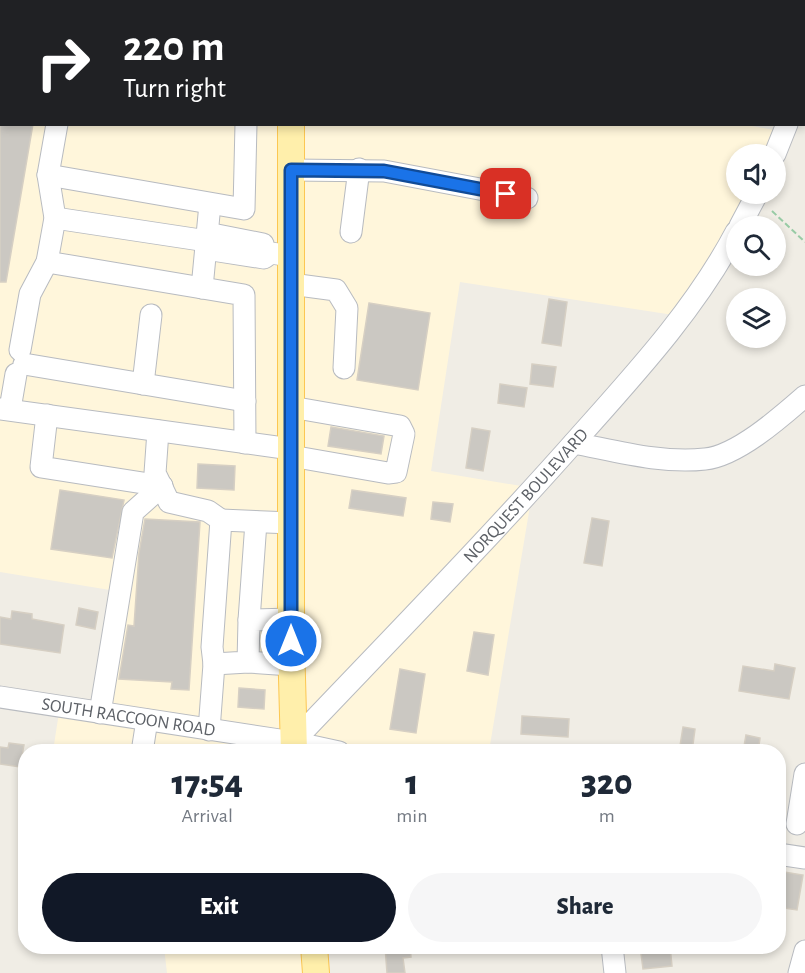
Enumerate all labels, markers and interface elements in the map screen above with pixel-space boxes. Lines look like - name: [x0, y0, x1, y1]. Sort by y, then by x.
- icon: right: [24, 24, 102, 102]
- text: 220 m: [123, 26, 225, 68]
- text: Turn right: [123, 75, 226, 102]
- map controls: [726, 144, 786, 348]
- button: sound: [726, 144, 786, 204]
- pin: [480, 168, 531, 219]
- icon: arrive: [489, 177, 522, 210]
- button: search: [726, 216, 786, 276]
- button: layers: [726, 288, 786, 348]
- street label: NORQUEST BOULEVARD: [461, 425, 592, 567]
- position arrow: [259, 609, 323, 673]
- street label: SOUTH RACCOON ROAD: [40, 696, 216, 740]
- text: 17:54: [171, 765, 243, 801]
- text: 1: [405, 765, 419, 801]
- text: 320: [581, 765, 633, 801]
- text: Arrival: [181, 806, 233, 826]
- text: min: [396, 806, 428, 826]
- text: m: [599, 806, 615, 826]
- button: Exit: [42, 873, 396, 942]
- button: Share: [408, 873, 762, 942]

